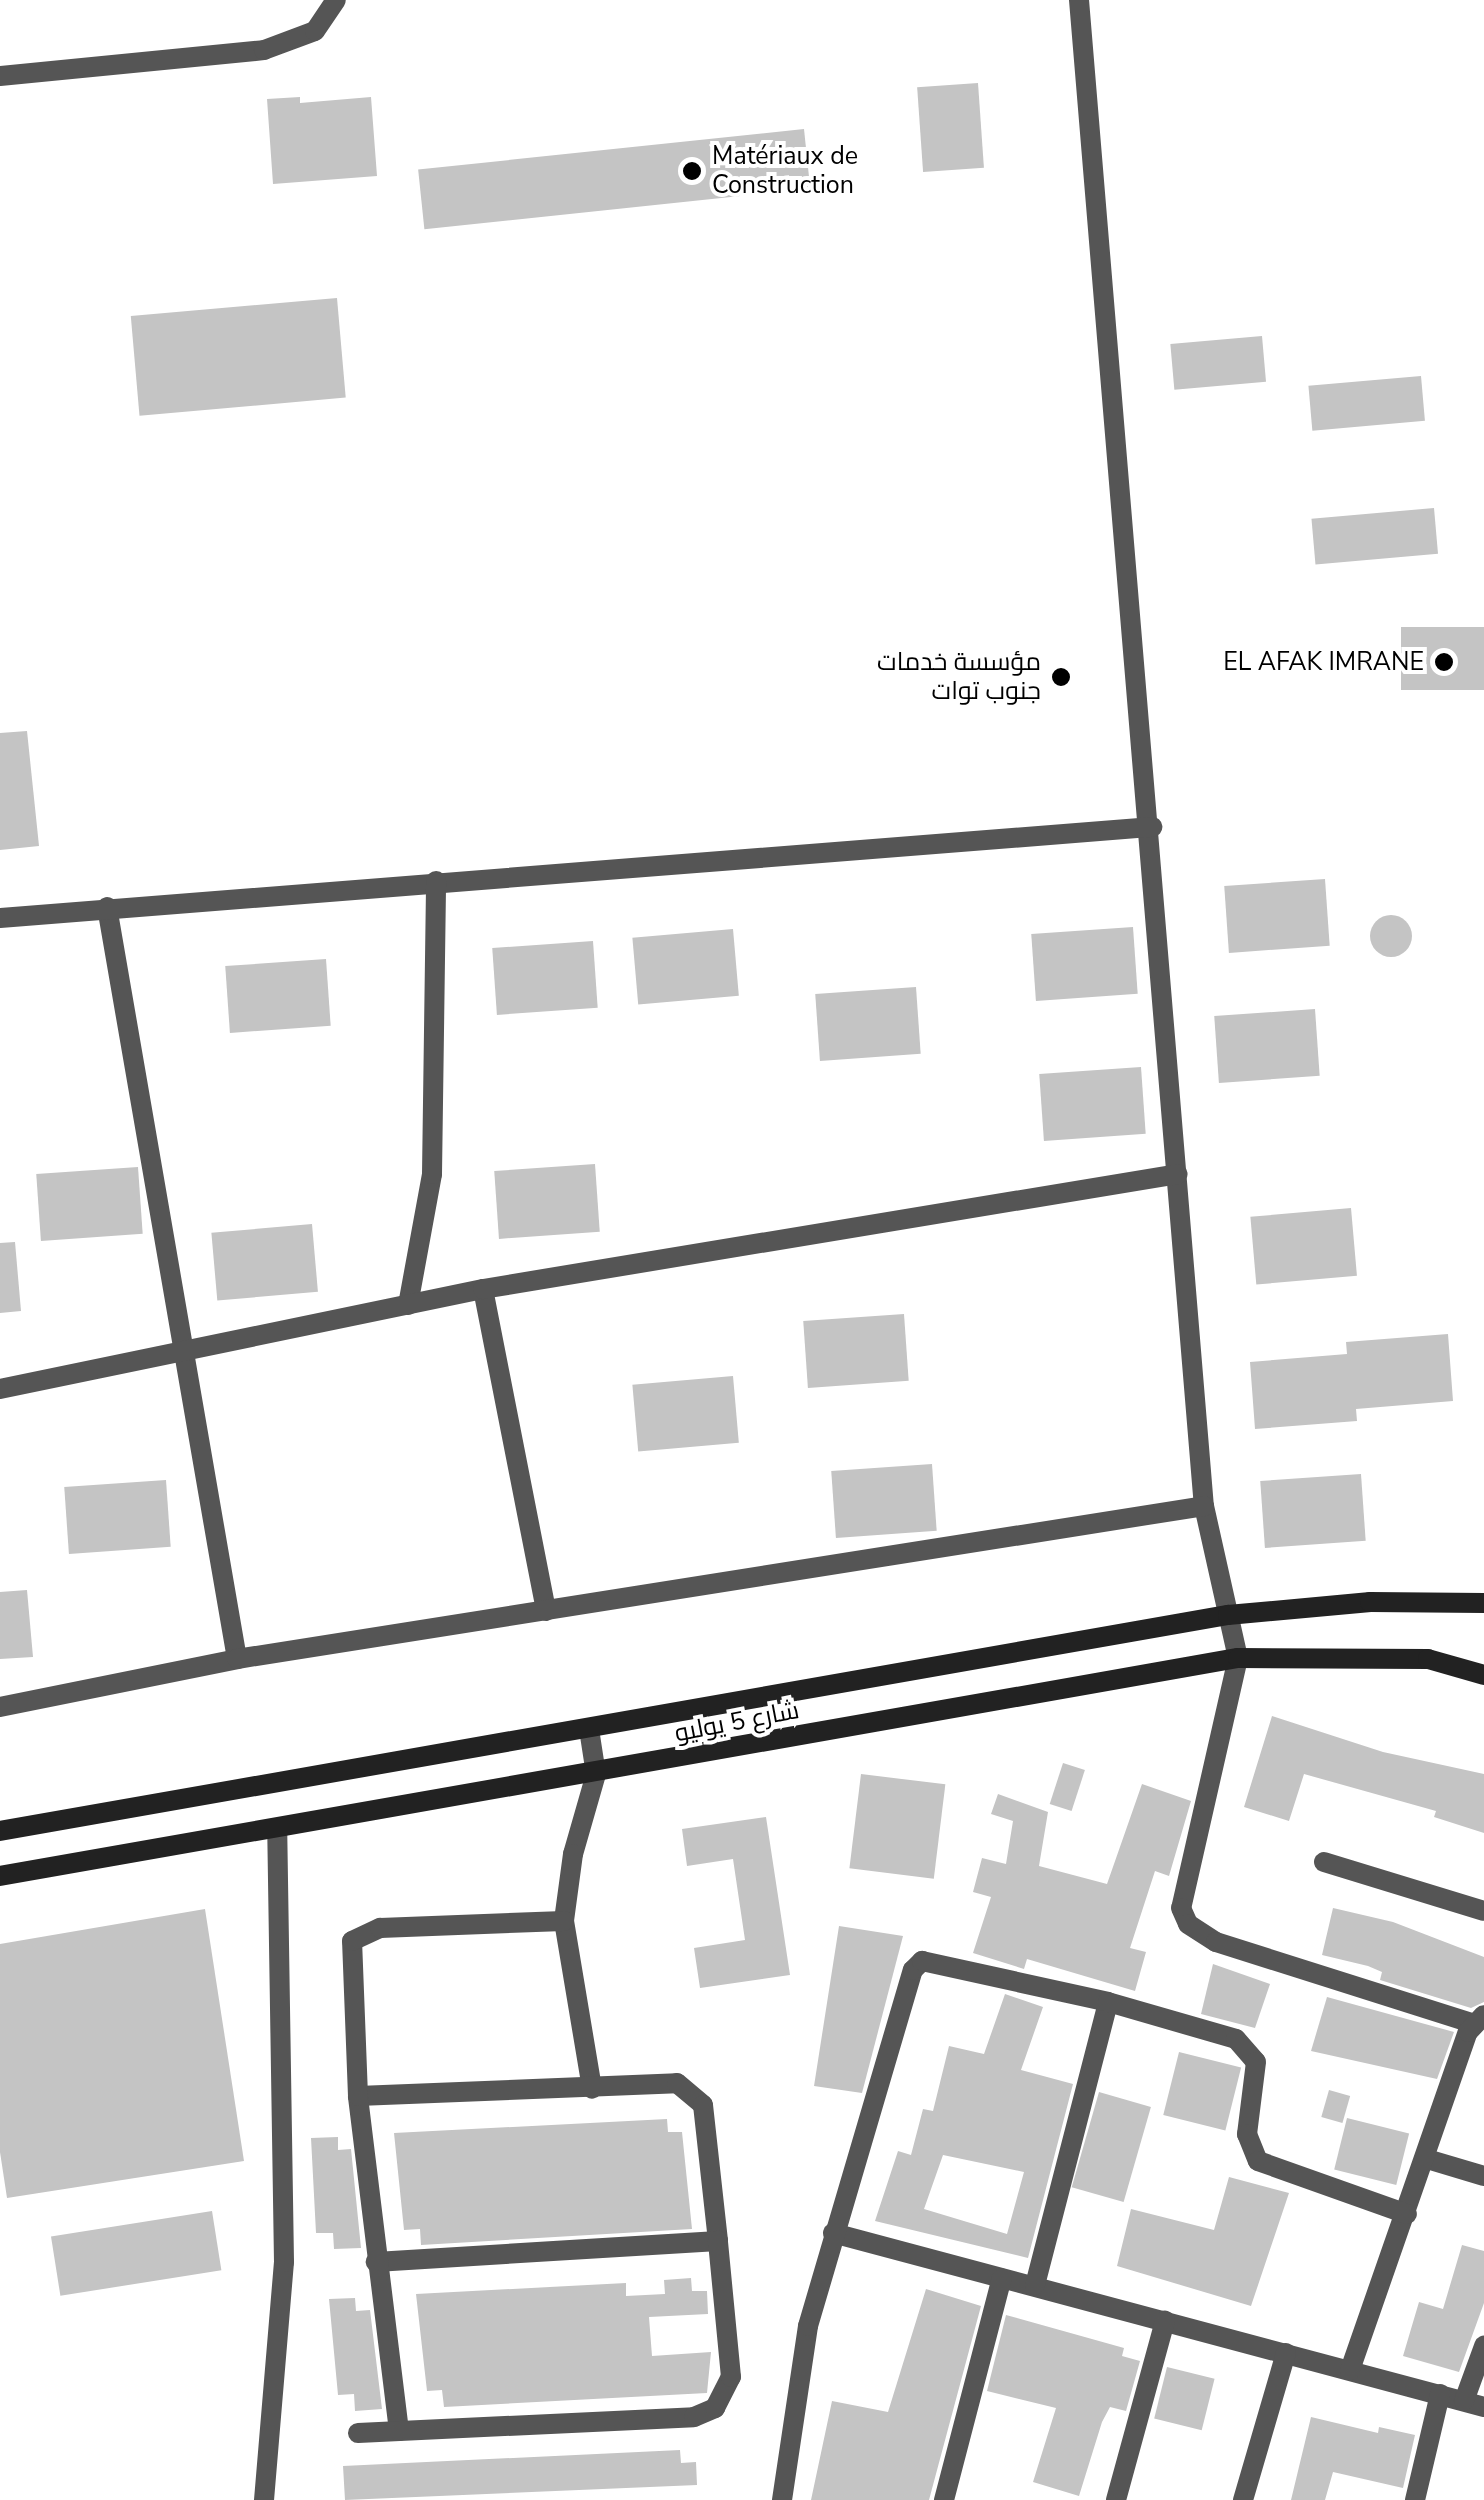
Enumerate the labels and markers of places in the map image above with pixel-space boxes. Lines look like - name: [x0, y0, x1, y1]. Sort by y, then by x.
- place label: Matériaux de Construction: [712, 142, 858, 201]
- marker: Matériaux de Construction: [681, 160, 703, 182]
- place label: EL AFAK IMRANE: [1223, 647, 1424, 677]
- place label: مؤسسة خدمات جنوب توات: [877, 648, 1041, 707]
- marker: EL AFAK IMRANE: [1433, 651, 1455, 673]
- marker: مؤسسة خدمات جنوب توات: [1050, 666, 1072, 688]

